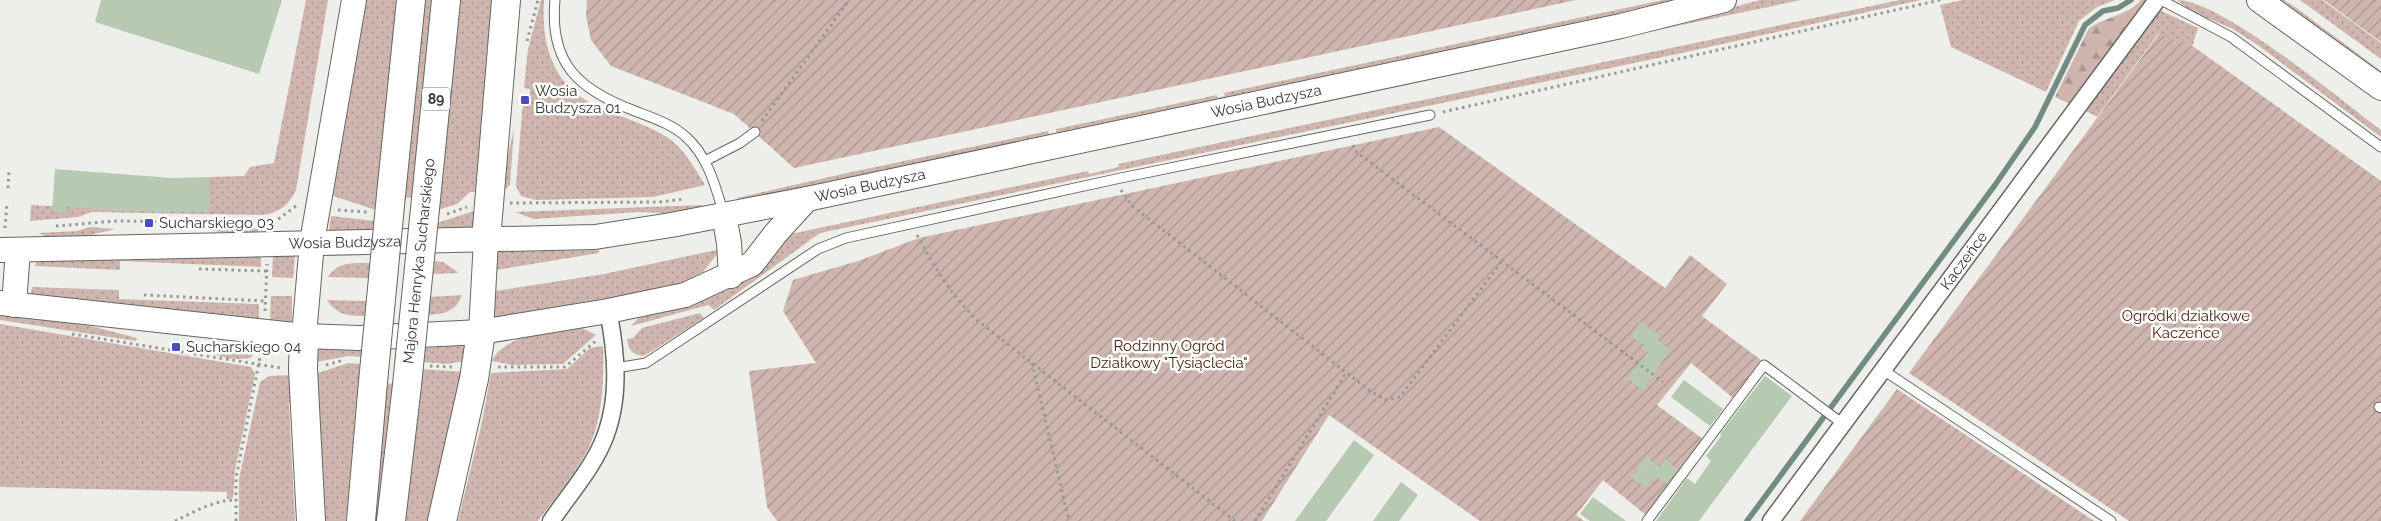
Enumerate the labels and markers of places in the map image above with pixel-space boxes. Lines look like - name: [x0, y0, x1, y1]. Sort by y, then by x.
- place label: Wosia Budzysza 01: [535, 82, 621, 117]
- marker: Wosia Budzysza 01: [519, 94, 531, 106]
- place label: Sucharskiego 03: [159, 214, 274, 232]
- marker: Sucharskiego 03: [143, 217, 155, 229]
- place label: Sucharskiego 04: [186, 338, 301, 356]
- marker: Sucharskiego 04: [170, 341, 182, 353]

